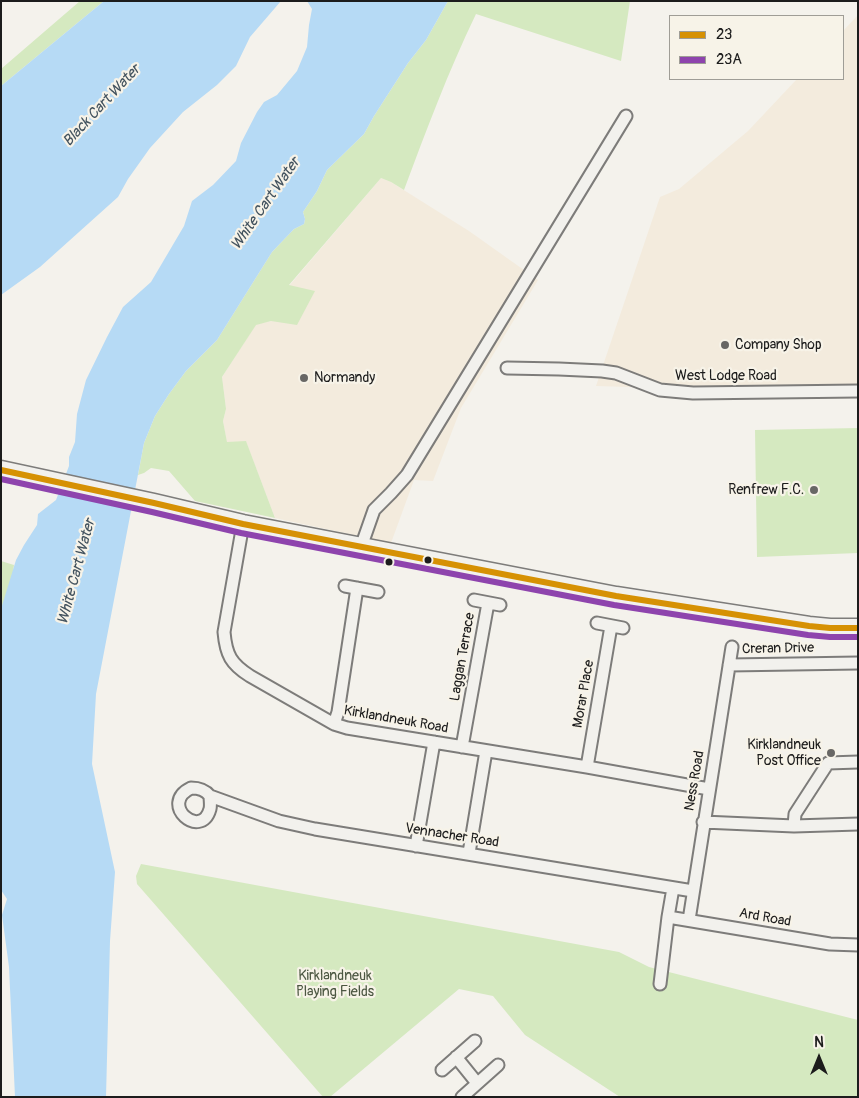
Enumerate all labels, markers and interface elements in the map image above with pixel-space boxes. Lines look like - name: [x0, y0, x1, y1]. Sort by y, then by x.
- legend: [669, 15, 844, 80]
- text: 23: [716, 25, 732, 44]
- text: 23A: [716, 50, 742, 69]
- water label: Black Cart Water: [60, 61, 144, 151]
- water label: White Cart Water: [228, 154, 304, 254]
- place label: Company Shop: [735, 337, 822, 353]
- marker: Company Shop: [719, 339, 731, 351]
- street label: West Lodge Road: [675, 368, 777, 384]
- place label: Normandy: [314, 370, 375, 386]
- marker: Normandy: [298, 372, 310, 384]
- place label: Renfrew F.C.: [728, 482, 804, 498]
- marker: Renfrew F.C.: [808, 484, 820, 496]
- water label: White Cart Water: [54, 517, 100, 627]
- unlabelled marker: [423, 555, 433, 565]
- unlabelled marker: [384, 557, 394, 567]
- street label: Laggan Terrace: [447, 611, 479, 703]
- street label: Creran Drive: [742, 640, 814, 658]
- street label: Morar Place: [570, 659, 598, 729]
- street label: Kirklandneuk Road: [342, 703, 450, 737]
- place label: Kirklandneuk Post Office: [747, 737, 821, 770]
- marker: Kirklandneuk Post Office: [825, 747, 837, 759]
- street label: Ness Road: [681, 750, 709, 812]
- street label: Vennacher Road: [404, 820, 500, 852]
- street label: Ard Road: [738, 905, 792, 931]
- park label: Kirklandneuk Playing Fields: [296, 968, 374, 1000]
- north arrow: [794, 1033, 844, 1083]
- text: N: [814, 1034, 824, 1051]

